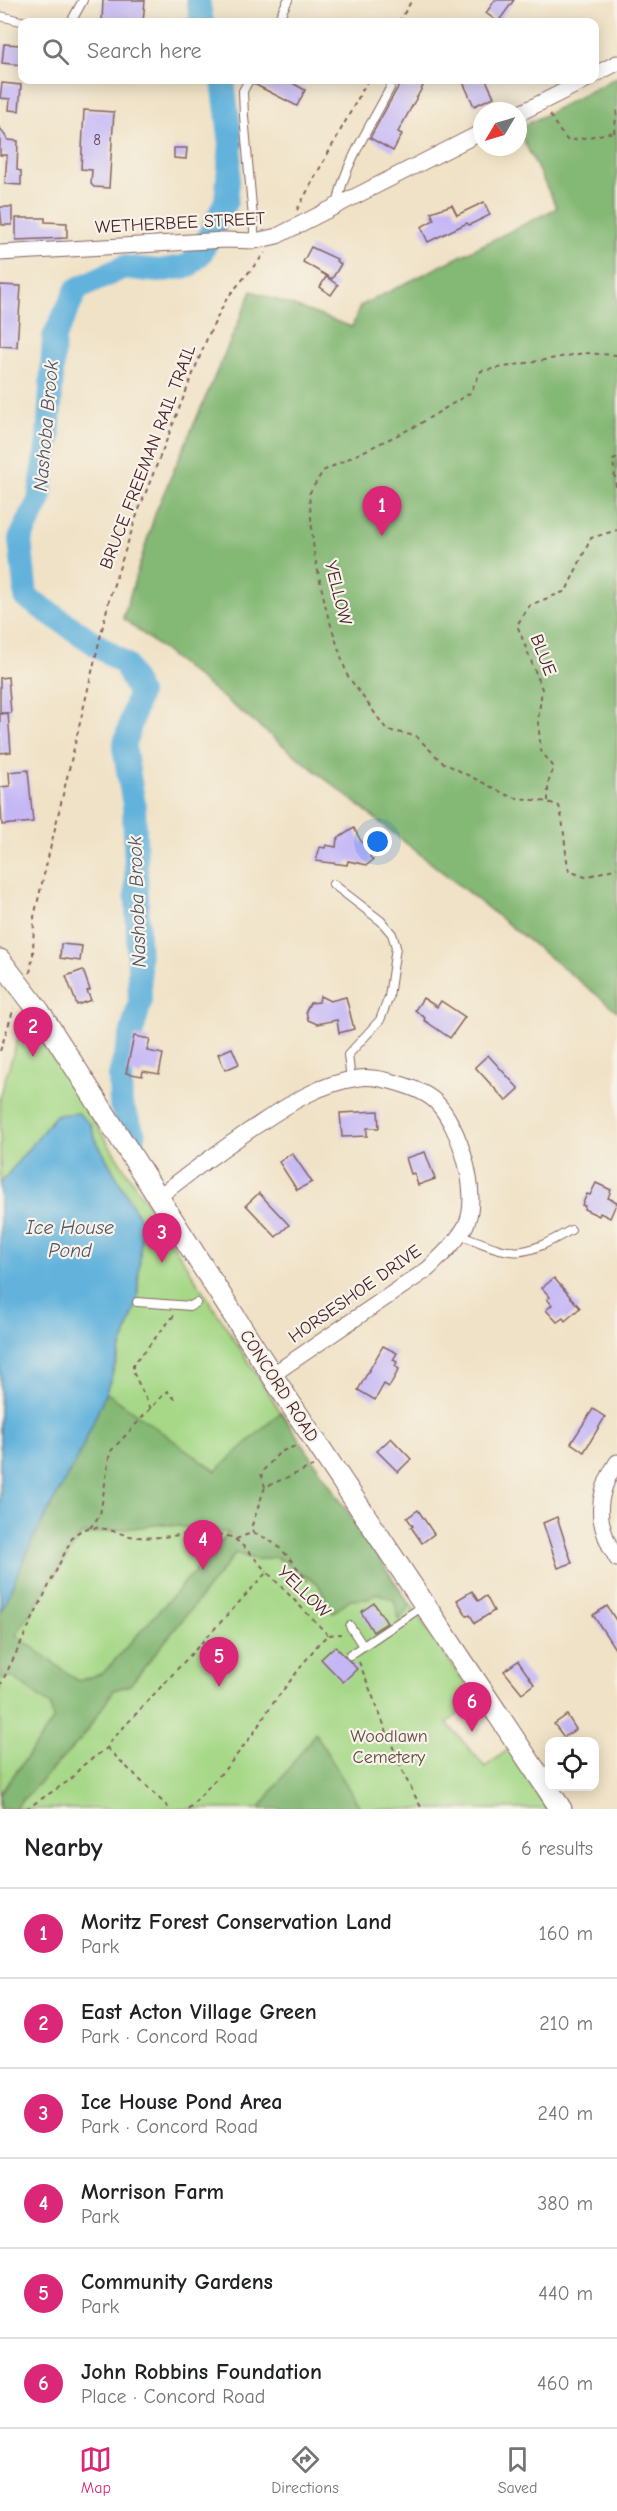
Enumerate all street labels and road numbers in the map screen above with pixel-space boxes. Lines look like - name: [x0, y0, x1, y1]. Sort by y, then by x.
- street label: WETHERBEE STREET: [94, 208, 266, 238]
- street label: BRUCE FREEMAN RAIL TRAIL: [95, 342, 201, 572]
- street label: YELLOW: [320, 559, 356, 628]
- street label: BLUE: [526, 631, 561, 679]
- street label: HORSESHOE DRIVE: [285, 1240, 425, 1348]
- street label: CONCORD ROAD: [235, 1326, 323, 1446]
- street label: YELLOW: [273, 1562, 335, 1623]

